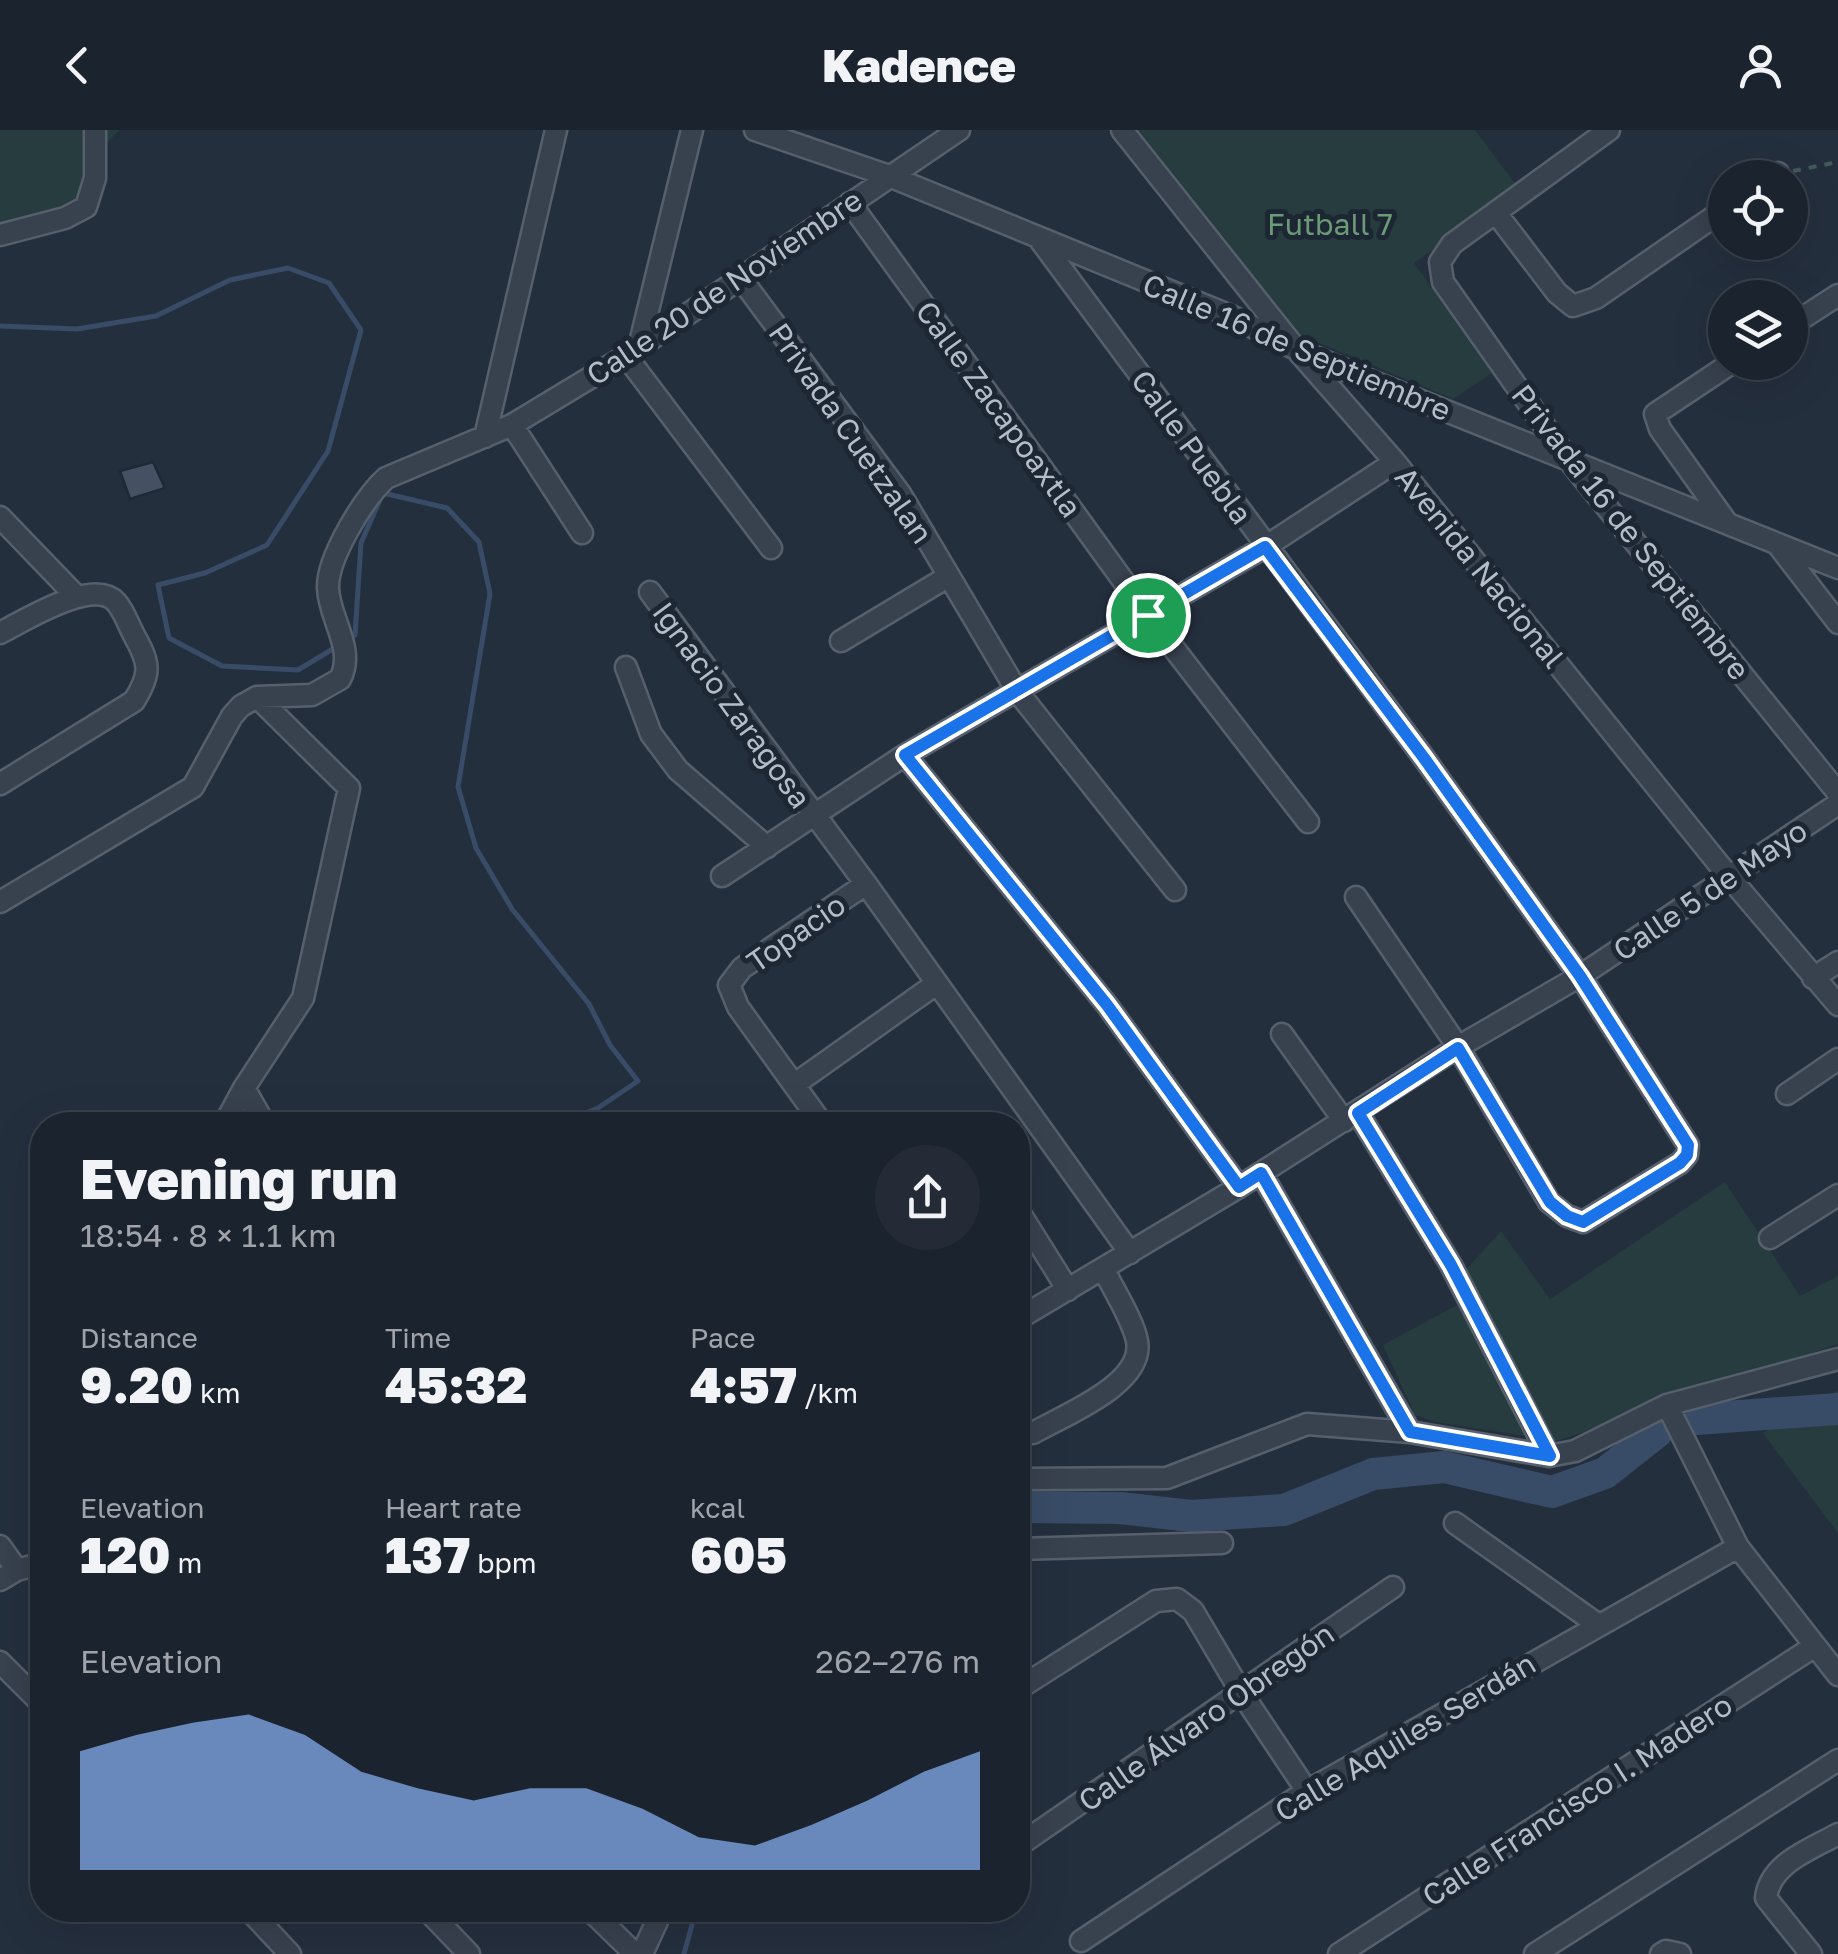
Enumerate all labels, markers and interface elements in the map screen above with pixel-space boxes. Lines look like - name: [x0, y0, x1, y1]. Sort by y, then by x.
- icon: back: [50, 38, 105, 93]
- text: Kadence: [822, 38, 1016, 92]
- icon: person: [1733, 38, 1788, 93]
- map controls: [1708, 160, 1808, 380]
- button: locate: [1708, 160, 1808, 260]
- street label: Calle 20 de Noviembre: [580, 181, 868, 393]
- park label: Futball 7: [1267, 206, 1393, 242]
- street label: Calle 16 de Septiembre: [1138, 266, 1456, 428]
- button: layers: [1708, 280, 1808, 380]
- street label: Calle Zacapoaxtla: [908, 294, 1090, 524]
- street label: Privada Cuetzalan: [761, 316, 941, 550]
- street label: Calle Puebla: [1124, 363, 1260, 531]
- street label: Privada 16 de Septiembre: [1504, 377, 1758, 687]
- street label: Avenida Nacional: [1388, 459, 1572, 675]
- pin: [1106, 573, 1191, 658]
- icon: arrive: [1121, 588, 1176, 643]
- street label: Ignacio Zaragosa: [645, 595, 819, 815]
- street label: Calle 5 de Mayo: [1606, 812, 1814, 968]
- street label: Topacio: [740, 886, 852, 980]
- text: Evening run: [80, 1145, 398, 1211]
- button: share: [875, 1145, 980, 1250]
- text: 18:54 · 8 × 1.1 km: [80, 1216, 336, 1254]
- text: Distance: [80, 1321, 198, 1354]
- text: Time: [385, 1321, 451, 1354]
- text: Pace: [690, 1321, 755, 1354]
- text: 9.20: [80, 1354, 193, 1414]
- text: 45:32: [385, 1354, 527, 1414]
- text: 4:57: [690, 1354, 797, 1414]
- text: km: [193, 1376, 241, 1409]
- text: /km: [797, 1376, 858, 1409]
- text: Elevation: [80, 1491, 205, 1524]
- text: Heart rate: [385, 1491, 522, 1524]
- text: kcal: [690, 1491, 745, 1524]
- text: 120: [80, 1524, 170, 1584]
- text: 137: [385, 1524, 470, 1584]
- text: 605: [690, 1524, 787, 1584]
- text: m: [170, 1546, 202, 1579]
- text: bpm: [470, 1546, 536, 1579]
- street label: Calle Álvaro Obregón: [1071, 1615, 1341, 1819]
- text: Elevation: [80, 1642, 222, 1680]
- text: 262–276 m: [815, 1642, 980, 1680]
- street label: Calle Aquiles Serdán: [1268, 1645, 1542, 1829]
- street label: Calle Francisco I. Madero: [1415, 1686, 1739, 1914]

